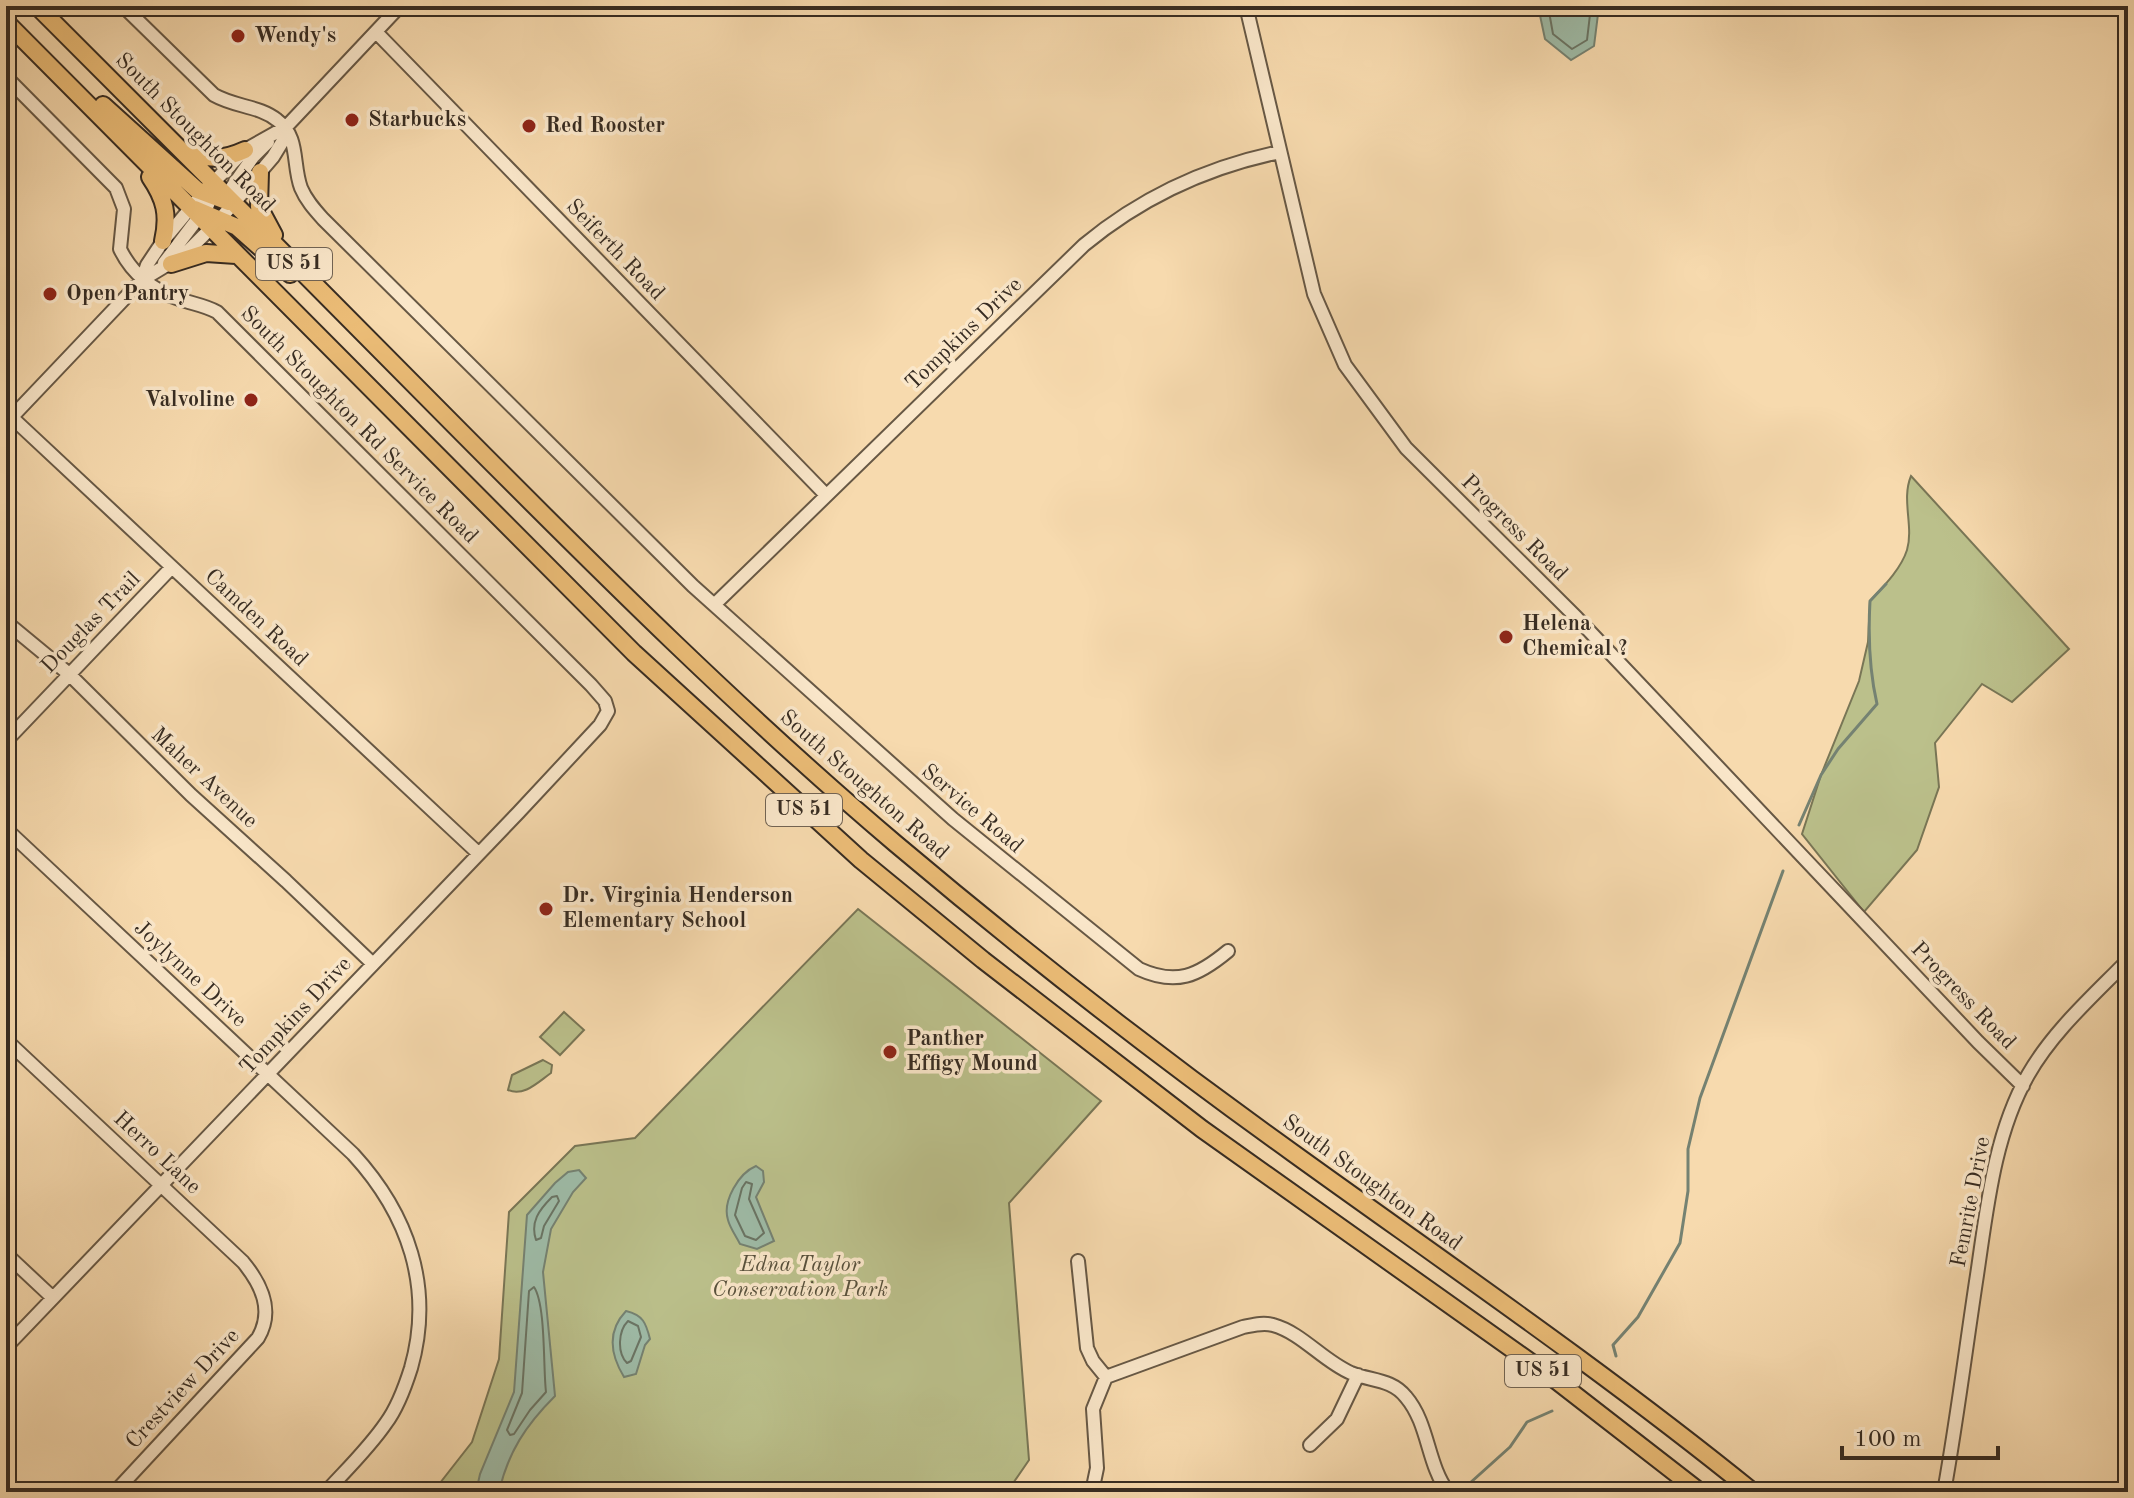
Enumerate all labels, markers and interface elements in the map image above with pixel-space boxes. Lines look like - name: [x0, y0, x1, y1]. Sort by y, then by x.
- place label: Wendy's: [254, 25, 336, 47]
- marker: Wendy's: [229, 27, 247, 45]
- street label: South Stoughton Road: [111, 49, 279, 217]
- place label: Starbucks: [368, 109, 466, 131]
- marker: Starbucks: [343, 111, 361, 129]
- place label: Red Rooster: [545, 115, 665, 137]
- marker: Red Rooster: [520, 117, 538, 135]
- street label: Seiferth Road: [562, 195, 668, 305]
- road number: US 51: [256, 248, 332, 280]
- street label: Tompkins Drive: [902, 273, 1026, 395]
- place label: Open Pantry: [66, 283, 189, 305]
- marker: Open Pantry: [41, 285, 59, 303]
- street label: South Stoughton Rd Service Road: [236, 302, 482, 548]
- place label: Valvoline: [145, 389, 235, 411]
- marker: Valvoline: [242, 391, 260, 409]
- street label: Progress Road: [1457, 471, 1571, 585]
- street label: Camden Road: [200, 565, 312, 671]
- street label: Douglas Trail: [37, 568, 145, 678]
- place label: Helena Chemical ?: [1522, 613, 1628, 660]
- marker: Helena Chemical ?: [1497, 628, 1515, 646]
- street label: South Stoughton Road: [775, 706, 953, 864]
- street label: Maher Avenue: [147, 723, 261, 833]
- street label: Service Road: [917, 760, 1027, 858]
- road number: US 51: [766, 794, 842, 826]
- place label: Dr. Virginia Henderson Elementary School: [562, 885, 793, 932]
- marker: Dr. Virginia Henderson Elementary School: [537, 900, 555, 918]
- street label: Joylynne Drive: [129, 917, 251, 1031]
- street label: Progress Road: [1906, 938, 2020, 1054]
- street label: Tompkins Drive: [236, 953, 356, 1079]
- place label: Panther Effigy Mound: [906, 1028, 1038, 1075]
- marker: Panther Effigy Mound: [881, 1043, 899, 1061]
- street label: Herro Lane: [109, 1107, 205, 1199]
- street label: South Stoughton Road: [1278, 1111, 1466, 1255]
- street label: Femrite Drive: [1948, 1135, 1994, 1269]
- park label: Edna Taylor Conservation Park: [712, 1254, 888, 1301]
- street label: Crestview Drive: [122, 1325, 244, 1453]
- road number: US 51: [1505, 1355, 1581, 1387]
- scale bar: [1842, 1410, 1998, 1460]
- text: 100 m: [1854, 1428, 1922, 1452]

